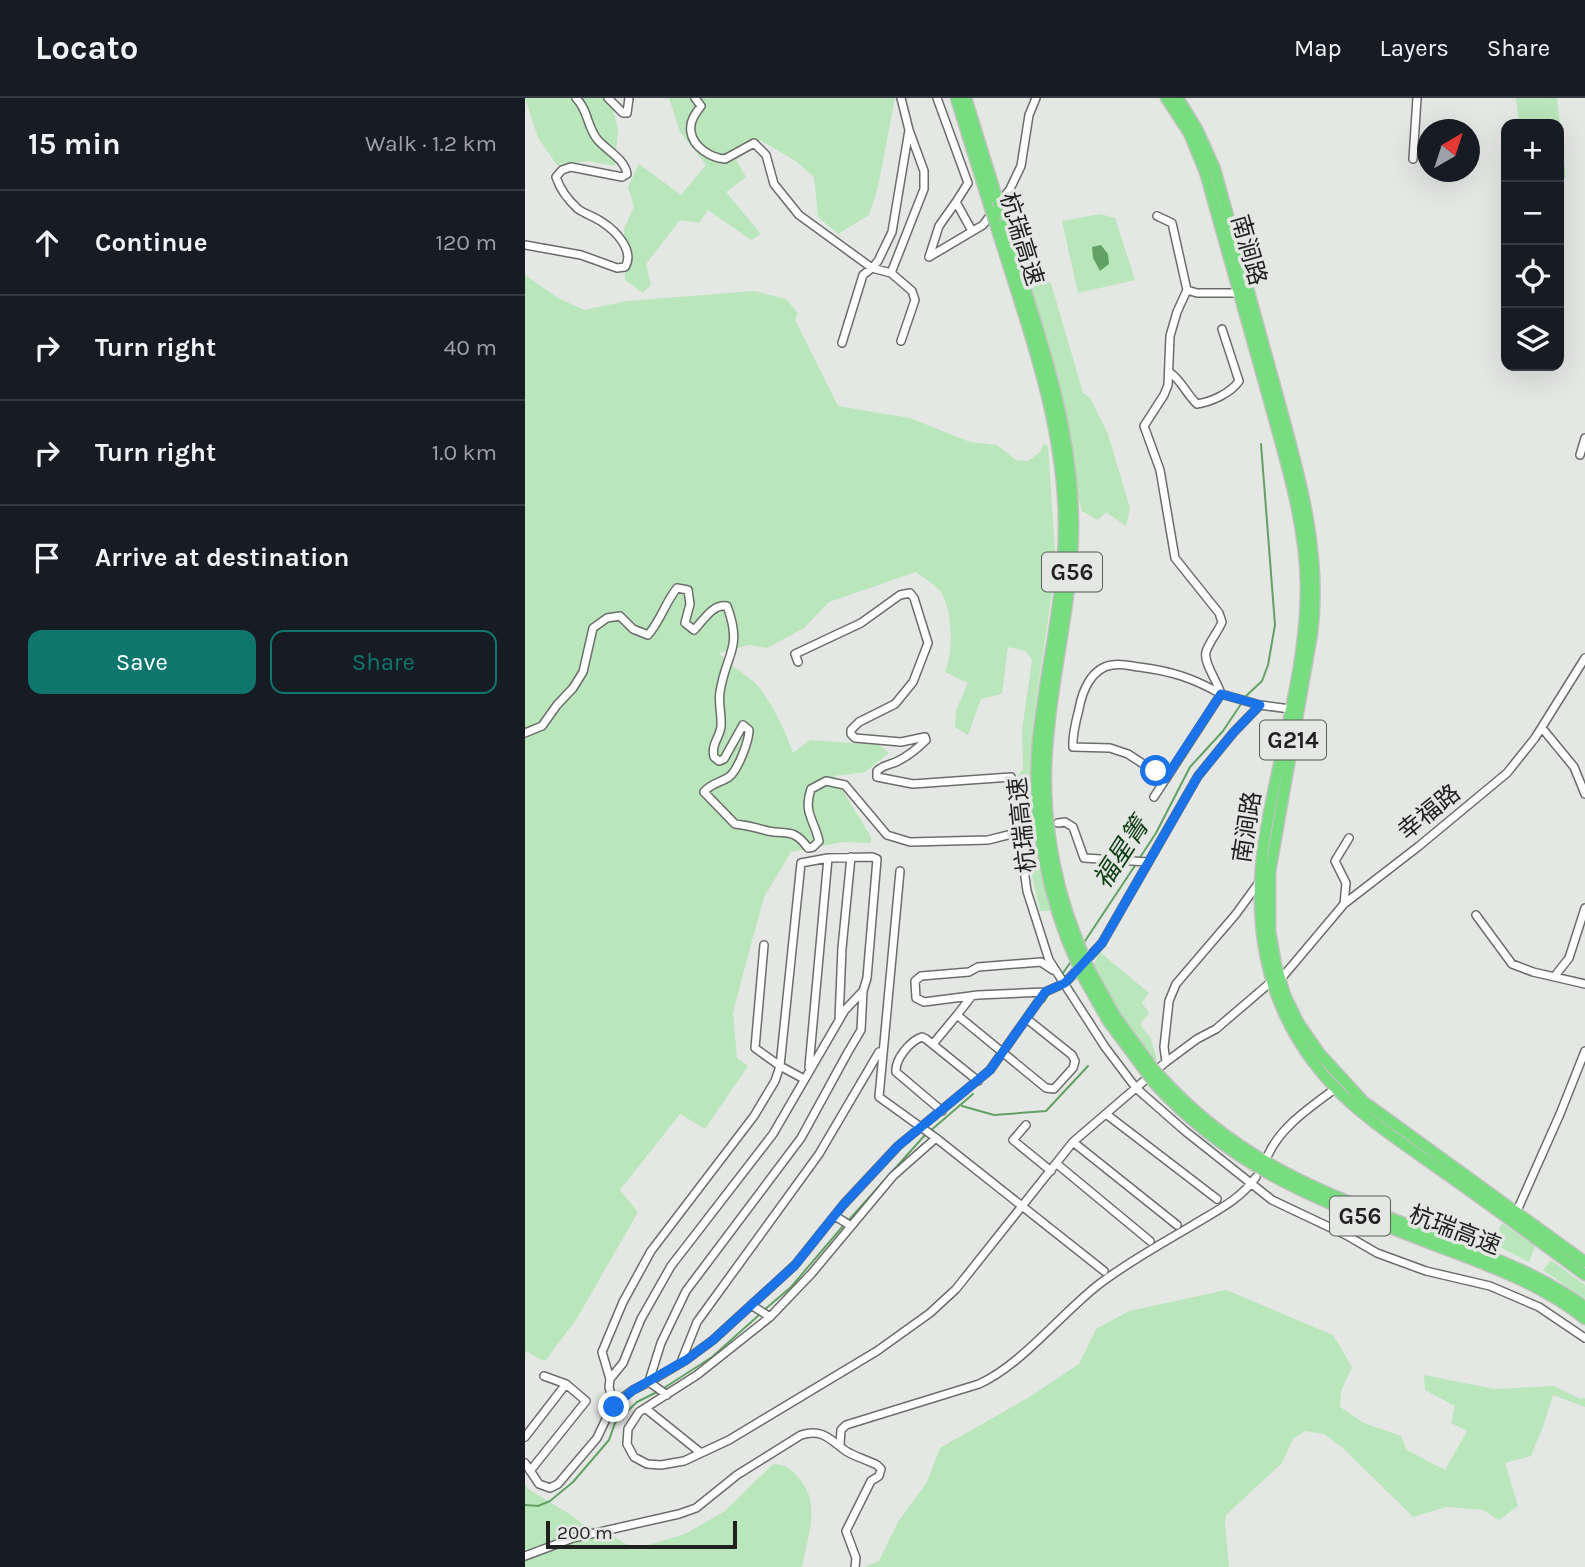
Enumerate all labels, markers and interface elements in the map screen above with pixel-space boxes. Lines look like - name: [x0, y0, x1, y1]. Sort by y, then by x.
- text: Locato: [35, 29, 138, 67]
- text: Map: [1294, 34, 1342, 62]
- text: Layers: [1380, 34, 1449, 62]
- text: Share: [1487, 34, 1550, 62]
- north arrow: [1417, 119, 1480, 182]
- map controls: [1501, 119, 1564, 371]
- button: +: [1501, 119, 1564, 182]
- text: 15 min: [28, 126, 121, 162]
- text: Walk · 1.2 km: [365, 130, 497, 157]
- button: −: [1501, 182, 1564, 245]
- street label: 杭瑞高速: [995, 189, 1049, 289]
- street label: 南涧路: [1226, 212, 1272, 288]
- icon: ahead: [28, 224, 66, 262]
- text: Continue: [95, 227, 207, 258]
- text: 120 m: [435, 229, 497, 256]
- button: locate: [1501, 245, 1564, 308]
- button: layers: [1501, 308, 1564, 371]
- icon: right: [28, 329, 66, 367]
- text: Turn right: [95, 332, 216, 363]
- text: 40 m: [444, 334, 497, 361]
- icon: right: [28, 434, 66, 472]
- text: Turn right: [95, 437, 216, 468]
- text: 1.0 km: [432, 439, 497, 466]
- icon: arrive: [28, 539, 66, 577]
- text: Arrive at destination: [95, 542, 349, 573]
- road number: G56: [1042, 552, 1102, 592]
- button: Save: [28, 630, 256, 694]
- button: Share: [270, 630, 497, 694]
- road number: G214: [1260, 720, 1326, 760]
- route start: [1140, 755, 1171, 786]
- street label: 杭瑞高速: [1003, 776, 1041, 874]
- street label: 幸福路: [1392, 778, 1466, 846]
- street label: 南涧路: [1228, 789, 1266, 865]
- water label: 福星箐: [1087, 809, 1157, 894]
- road number: G56: [1330, 1196, 1390, 1236]
- street label: 杭瑞高速: [1405, 1200, 1505, 1260]
- route end: [598, 1391, 629, 1422]
- scale bar: [546, 1518, 737, 1550]
- text: 200 m: [557, 1522, 613, 1544]

